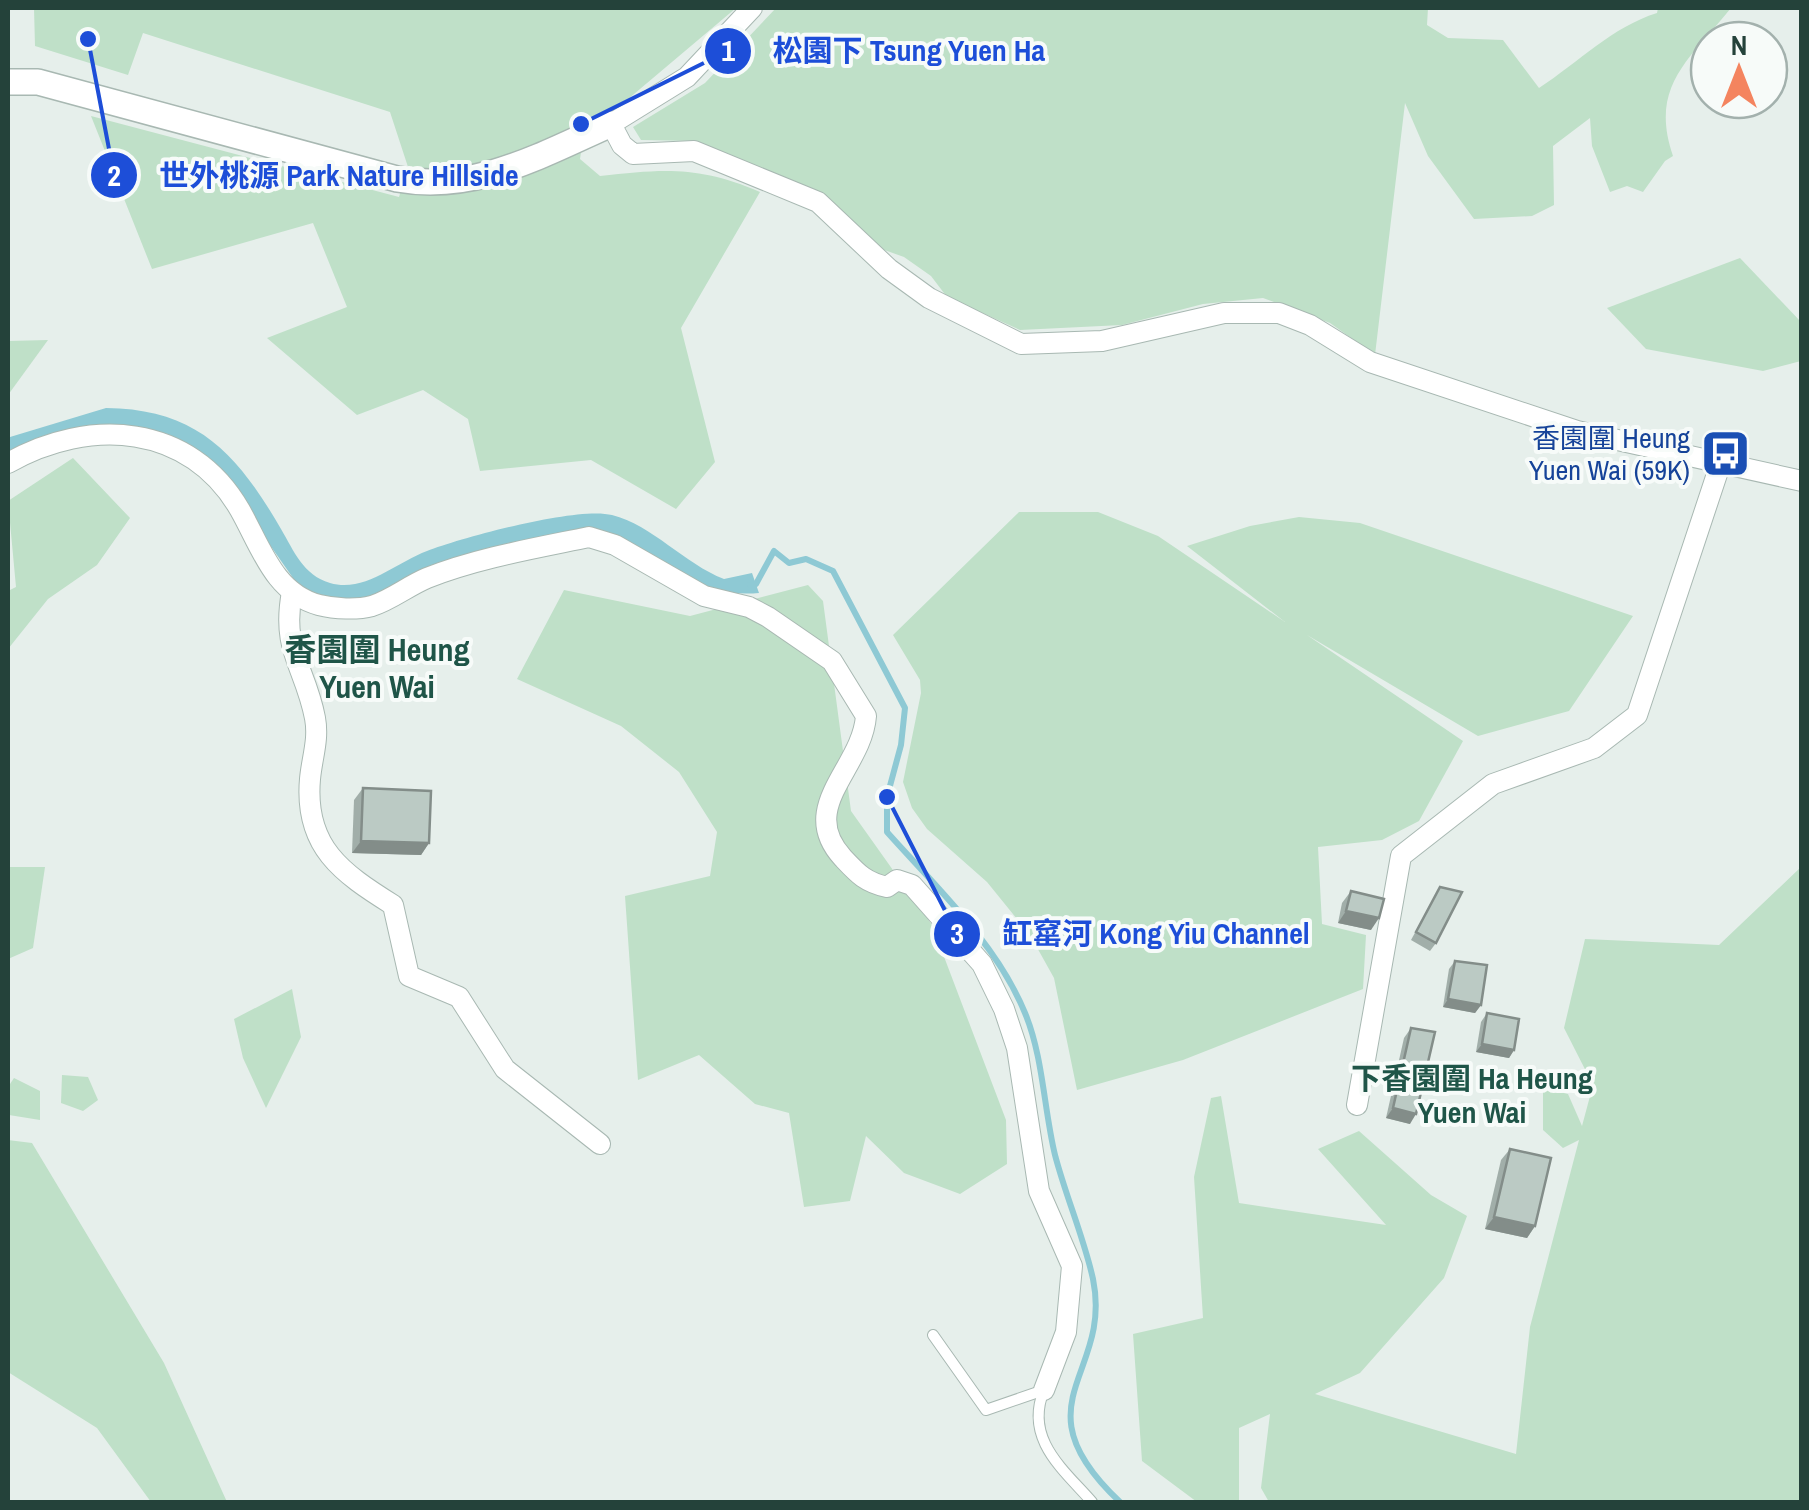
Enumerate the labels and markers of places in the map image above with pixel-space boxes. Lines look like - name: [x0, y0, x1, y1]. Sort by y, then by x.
- callout: 松園下 Tsung Yuen Ha: [703, 21, 1066, 81]
- callout: 世外桃源 Park Nature Hillside: [89, 145, 538, 205]
- place label: 香園圍 Heung Yuen Wai (59K): [1529, 419, 1690, 489]
- bus stop icon: 香園圍 Heung Yuen Wai (59K): [1699, 428, 1751, 480]
- callout: 缸窰河 Kong Yiu Channel: [932, 904, 1330, 964]

